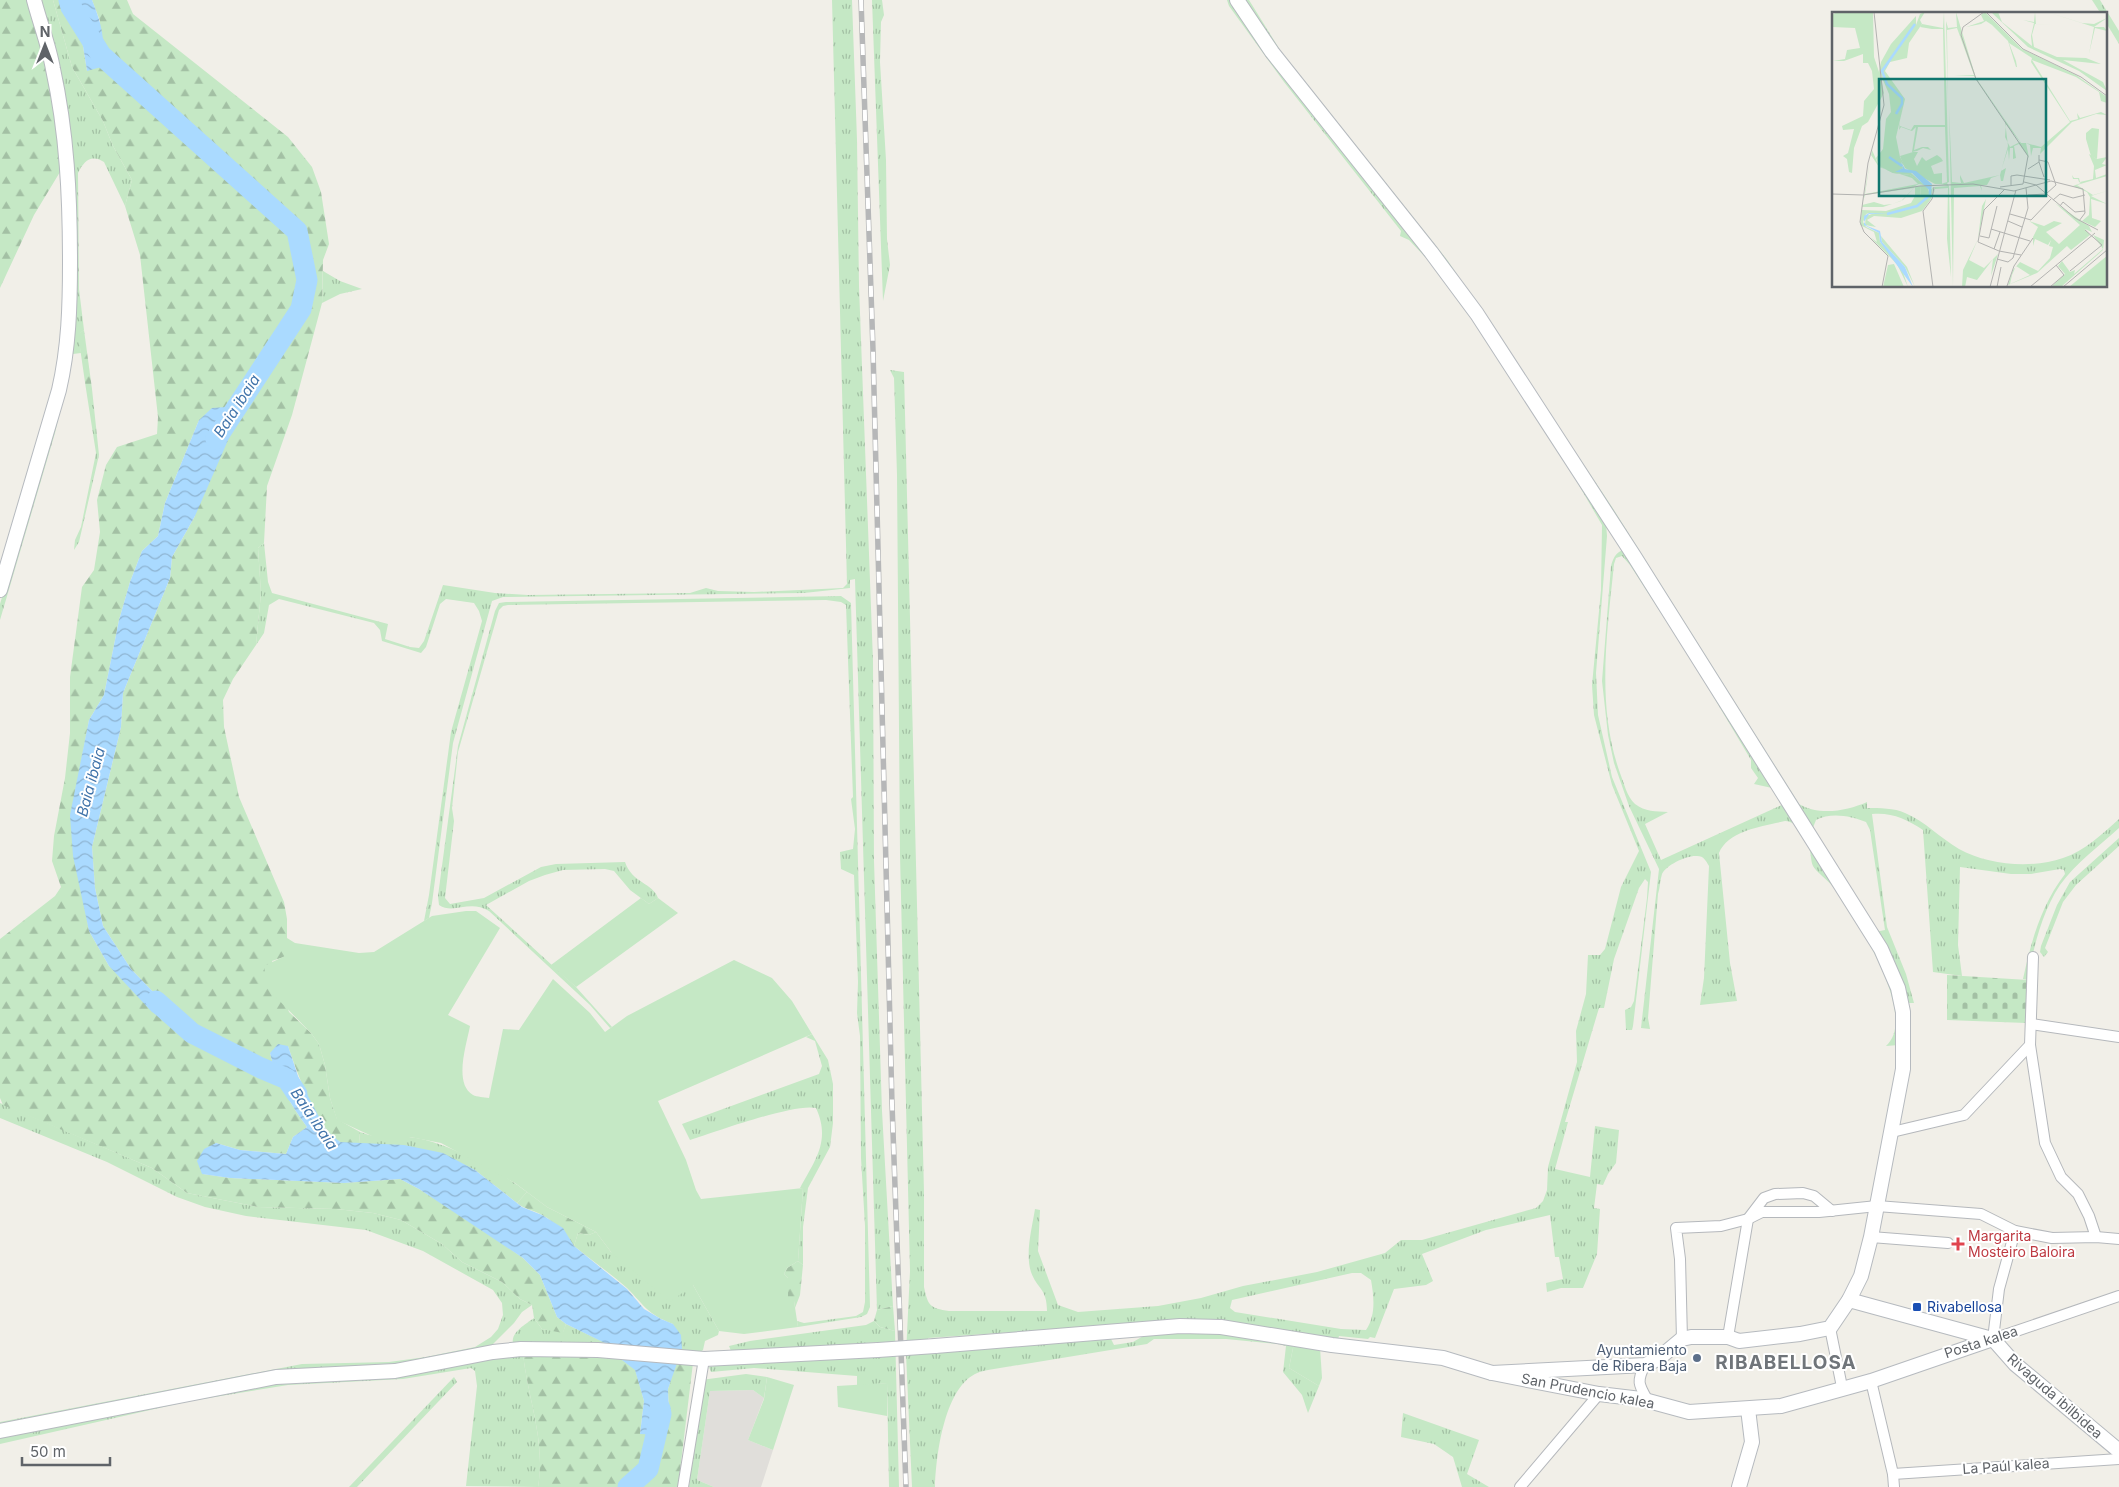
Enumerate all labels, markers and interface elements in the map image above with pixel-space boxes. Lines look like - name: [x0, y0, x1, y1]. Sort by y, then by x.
- inset map: [1832, 12, 2106, 288]
- north arrow: [20, 20, 70, 70]
- text: N: [40, 23, 50, 40]
- water label: Baia ibaia: [209, 371, 264, 441]
- water label: Baia ibaia: [72, 745, 109, 819]
- water label: Baia ibaia: [287, 1084, 342, 1153]
- place label: Margarita Mosteiro Baloira: [1968, 1227, 2075, 1260]
- marker: Margarita Mosteiro Baloira: [1952, 1238, 1964, 1250]
- place label: Rivabellosa: [1927, 1298, 2002, 1315]
- marker: Rivabellosa: [1911, 1301, 1923, 1313]
- street label: Posta kalea: [1942, 1322, 2020, 1361]
- place label: Ayuntamiento de Ribera Baja: [1592, 1341, 1687, 1374]
- street label: Rivaguda ibilbidea: [2004, 1350, 2106, 1442]
- district label: RIBABELLOSA: [1715, 1351, 1857, 1374]
- marker: Ayuntamiento de Ribera Baja: [1691, 1352, 1703, 1364]
- street label: San Prudencio kalea: [1520, 1369, 1656, 1412]
- scale bar: [22, 1434, 110, 1466]
- text: 50 m: [30, 1442, 66, 1461]
- street label: La Paúl kalea: [1962, 1454, 2050, 1477]

